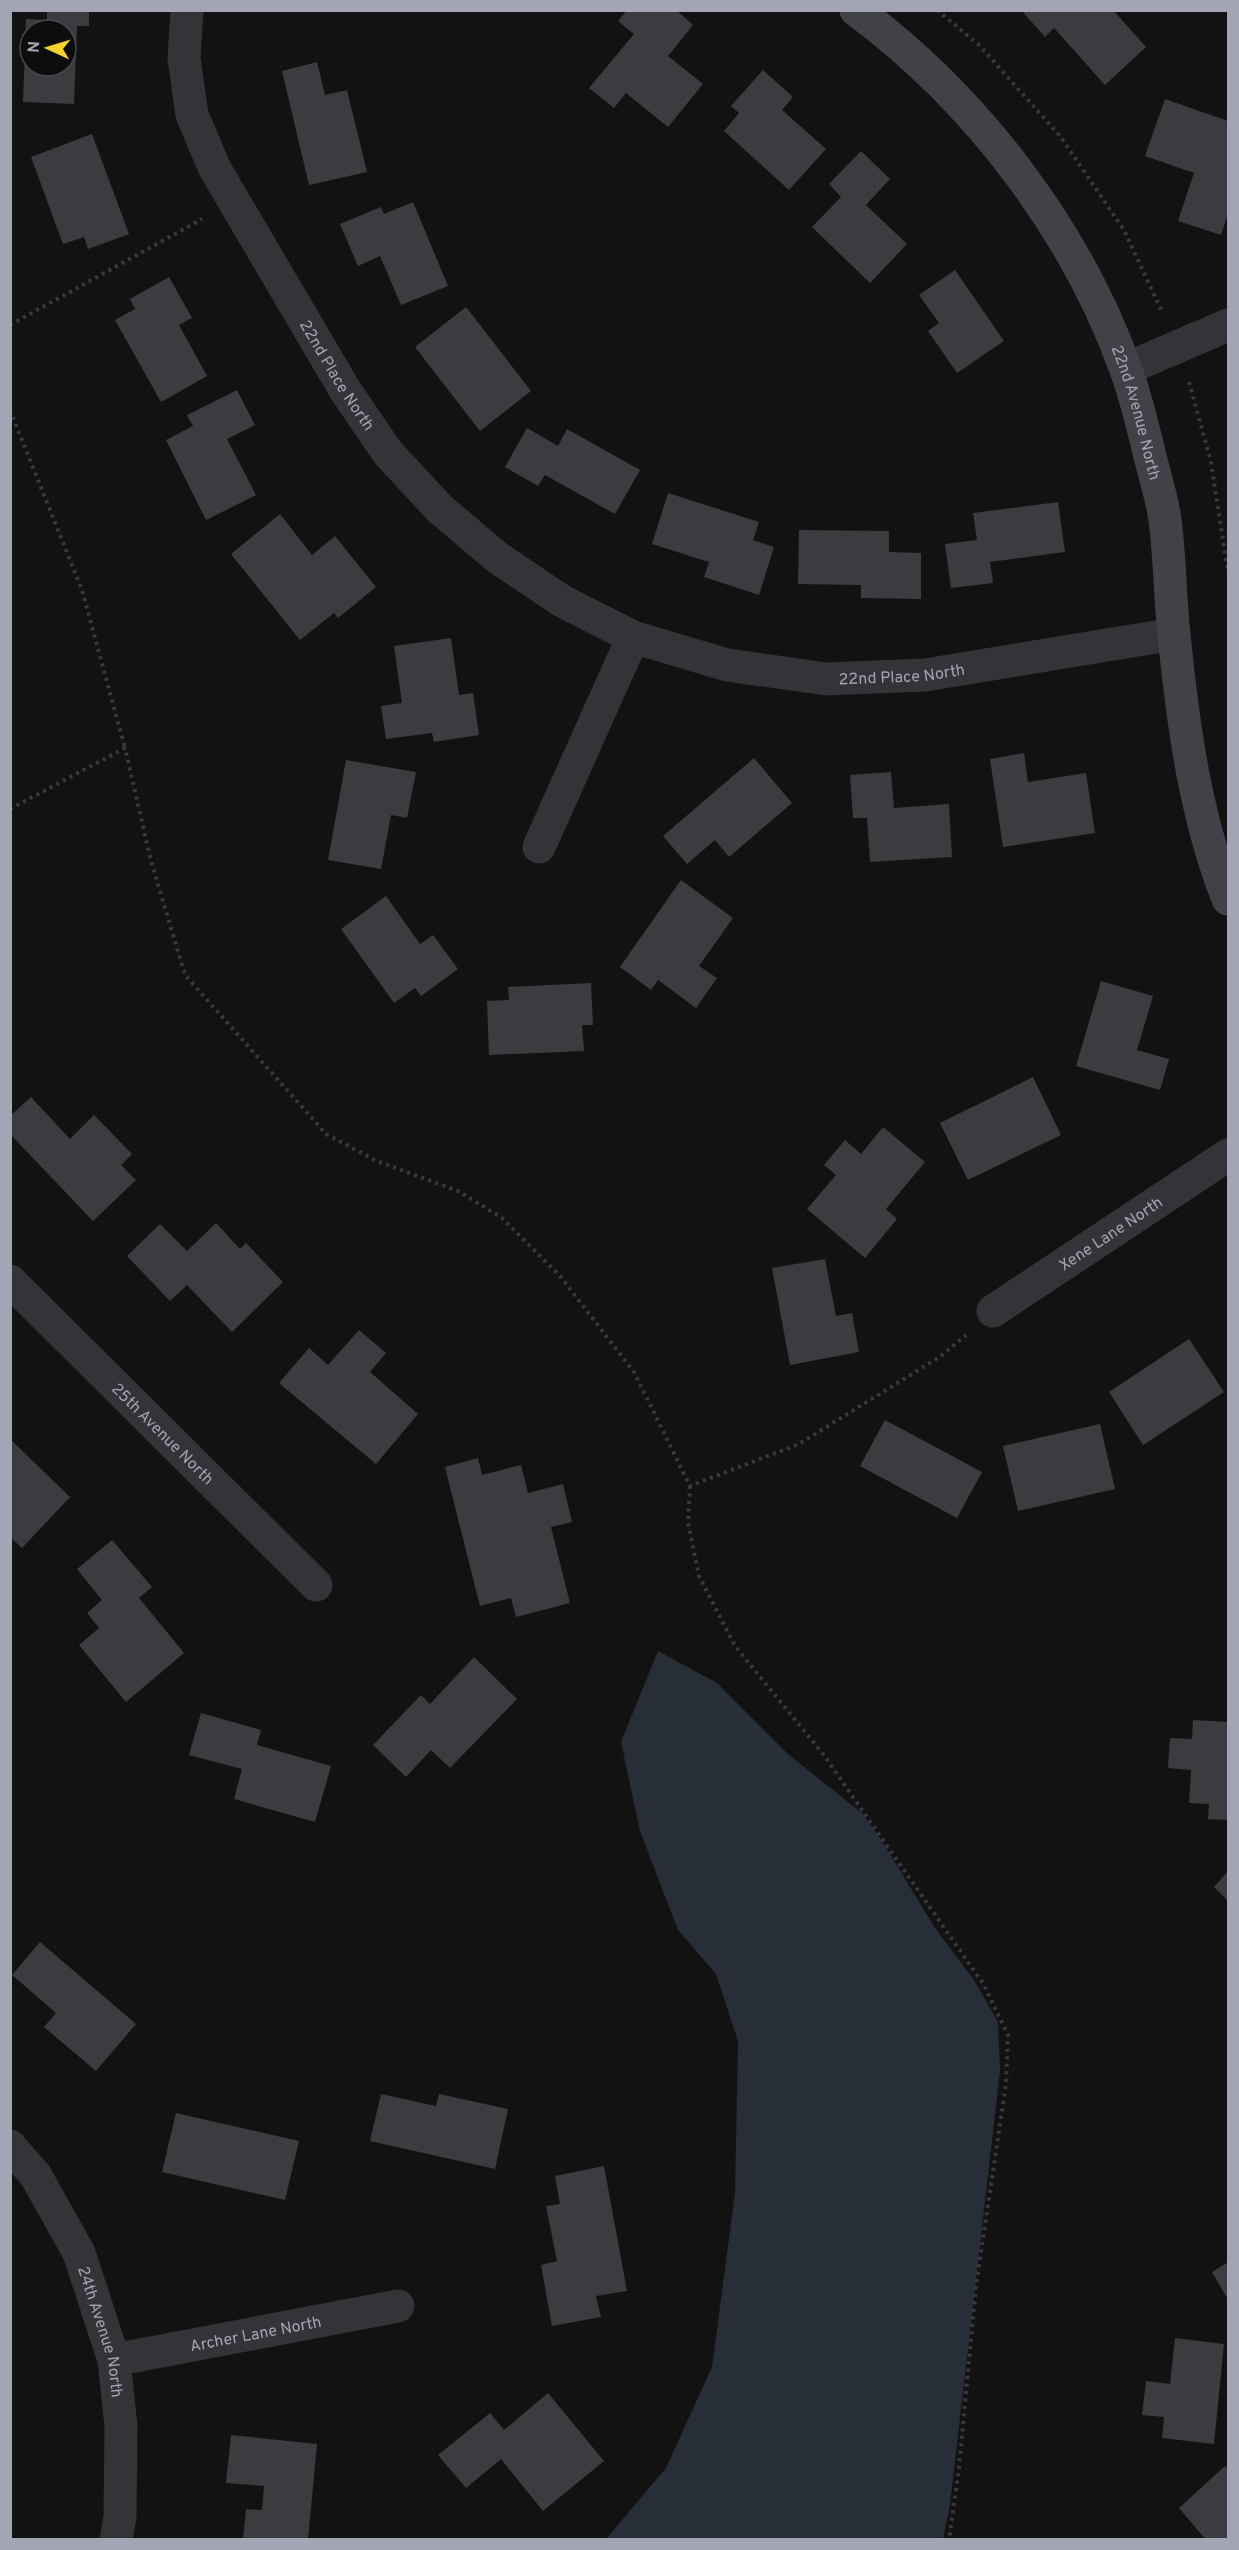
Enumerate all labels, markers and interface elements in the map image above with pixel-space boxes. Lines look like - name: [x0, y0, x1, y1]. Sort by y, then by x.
- north arrow: [18, 18, 78, 78]
- text: N: [25, 41, 45, 54]
- street label: 22nd Place North: [294, 317, 378, 435]
- street label: 22nd Avenue North: [1106, 343, 1164, 482]
- street label: 22nd Place North: [838, 661, 966, 690]
- street label: Xene Lane North: [1056, 1193, 1167, 1276]
- street label: 25th Avenue North: [106, 1380, 217, 1490]
- street label: 24th Avenue North: [72, 2264, 126, 2399]
- street label: Archer Lane North: [188, 2313, 323, 2357]

